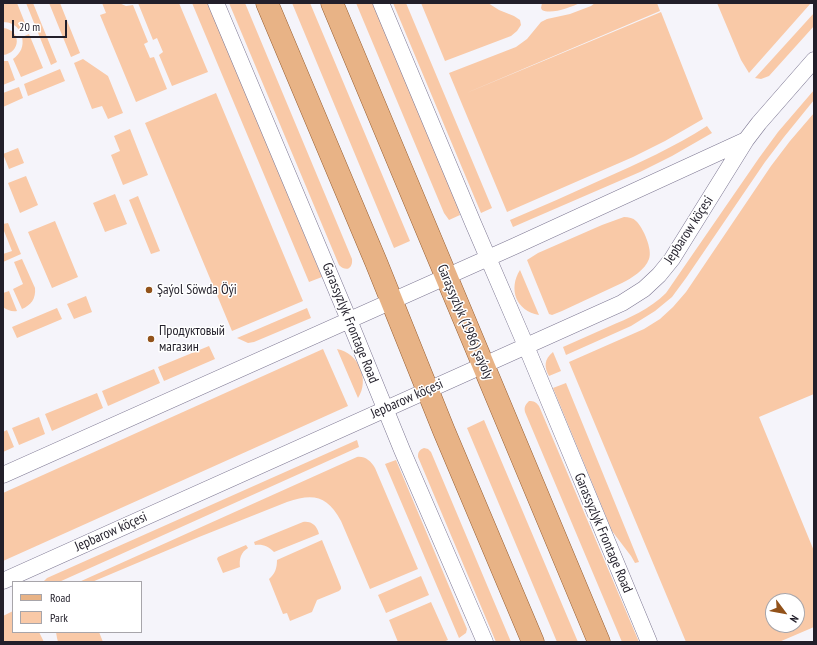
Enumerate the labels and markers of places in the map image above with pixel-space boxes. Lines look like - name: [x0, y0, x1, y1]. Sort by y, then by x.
- place label: Şaýol Söwda Öýi: [157, 282, 237, 298]
- marker: Şaýol Söwda Öýi: [144, 285, 154, 295]
- place label: Продуктовый магазин: [159, 323, 225, 356]
- marker: Продуктовый магазин: [146, 334, 156, 344]

